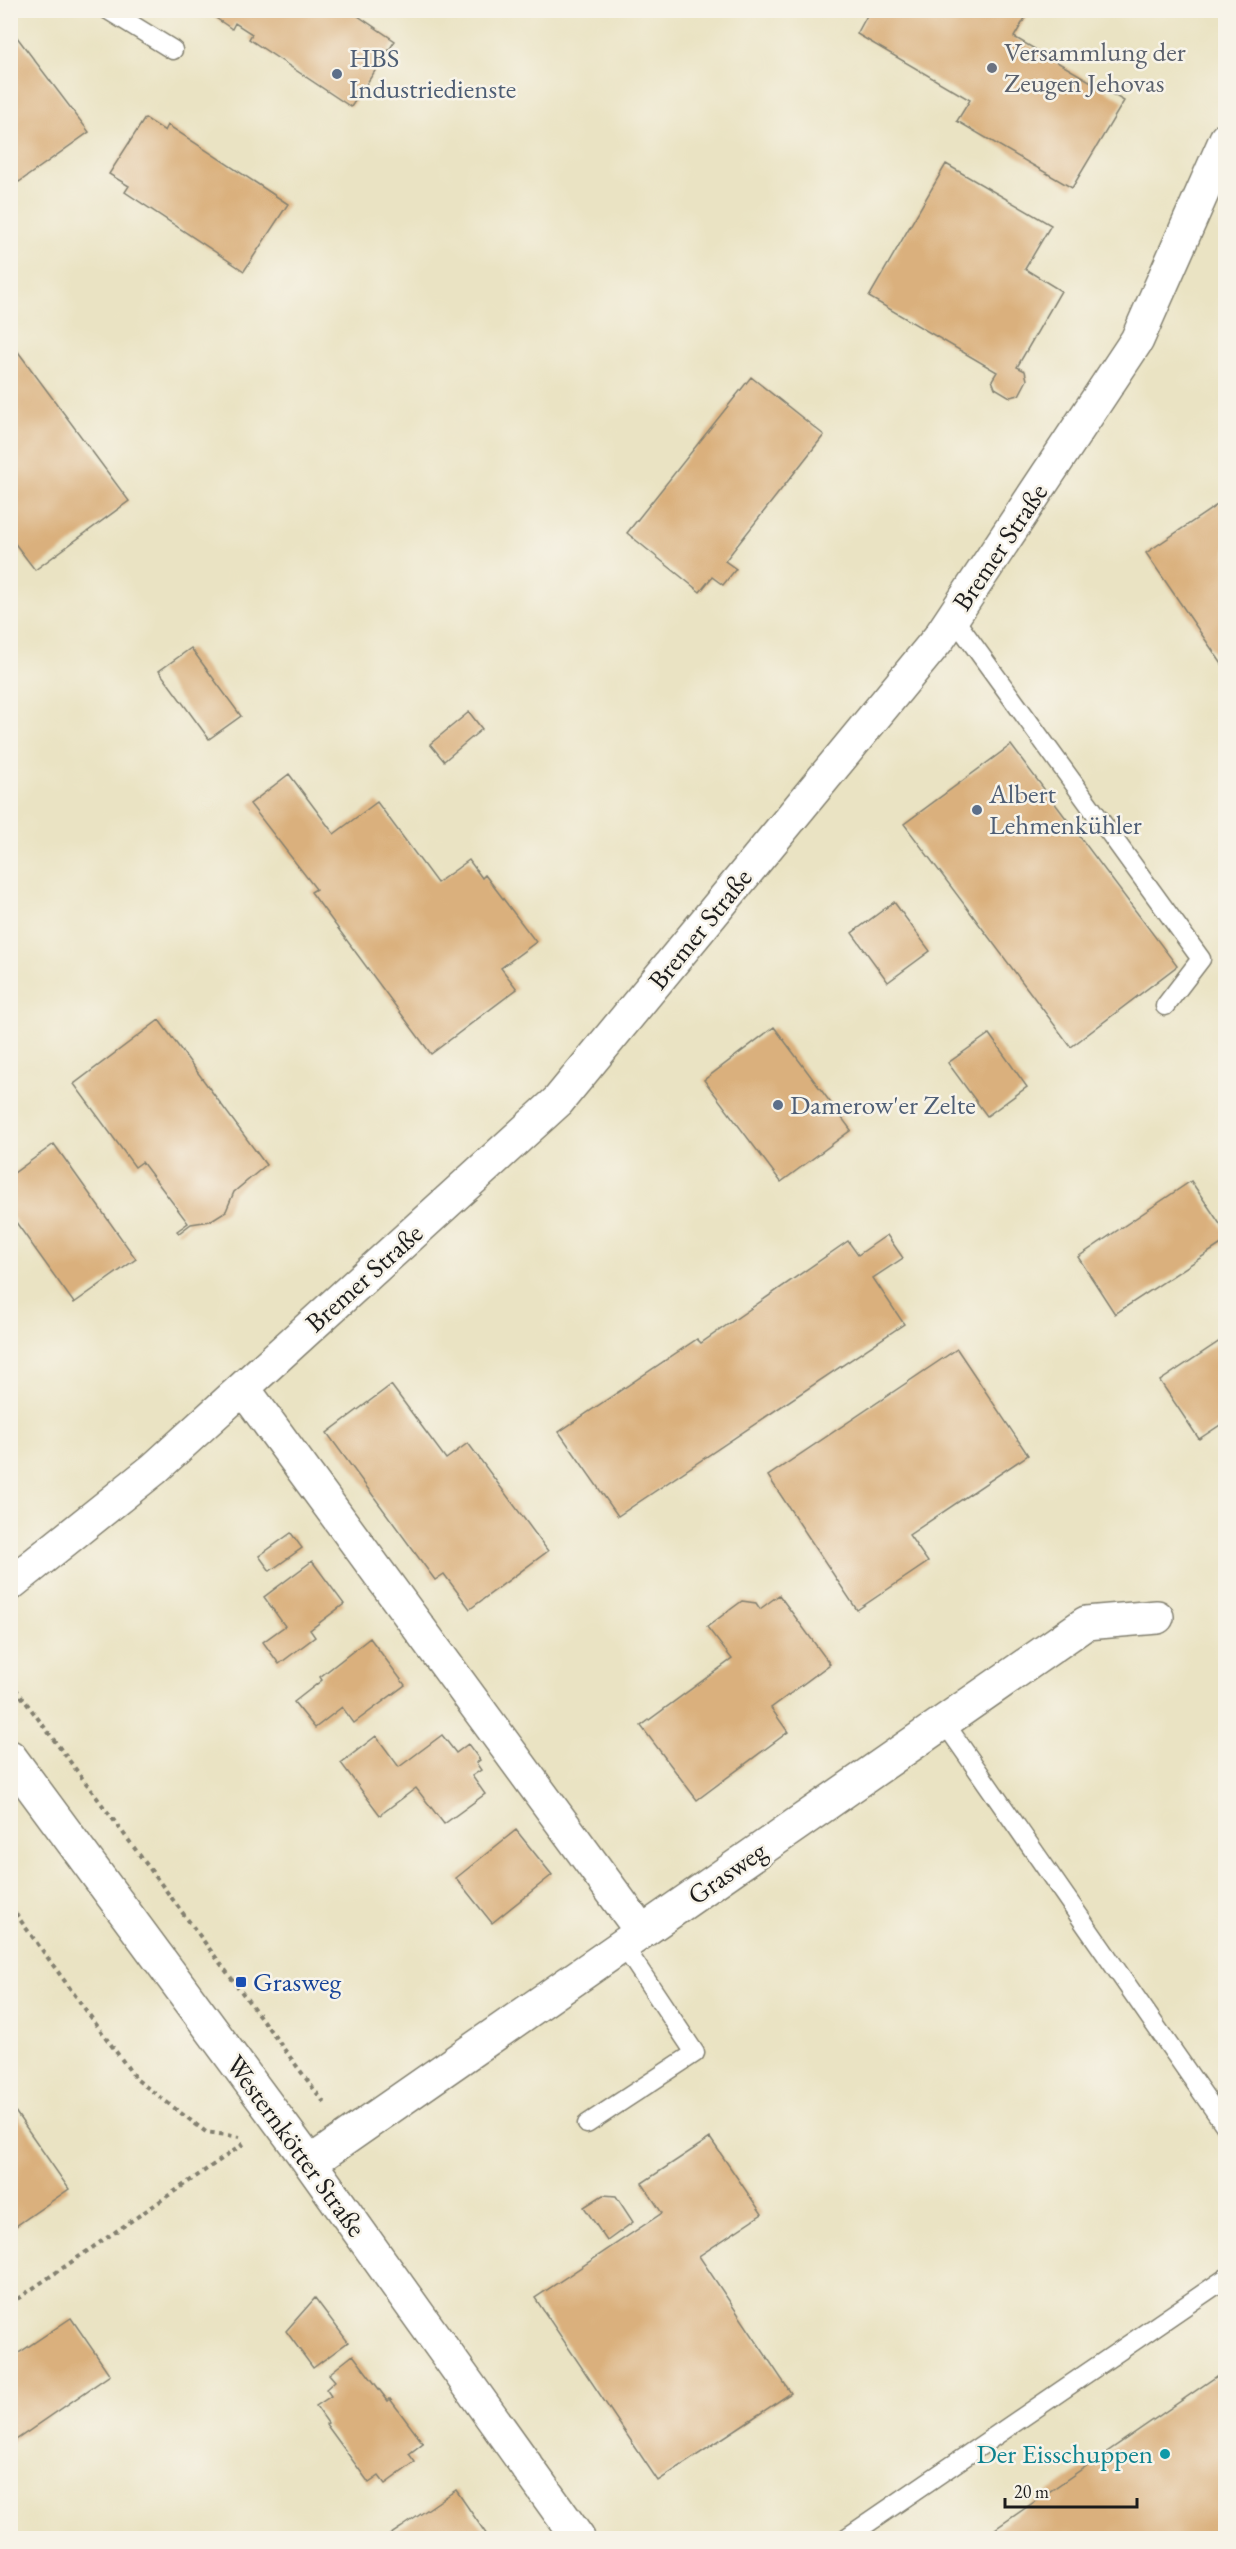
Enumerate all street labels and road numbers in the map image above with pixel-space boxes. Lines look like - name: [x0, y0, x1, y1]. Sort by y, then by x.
- street label: Bremer Straße: [944, 476, 1055, 617]
- street label: Bremer Straße: [640, 861, 759, 997]
- street label: Bremer Straße: [298, 1216, 430, 1340]
- street label: Grasweg: [681, 1833, 773, 1912]
- street label: Westernkötter Straße: [219, 2048, 374, 2244]

